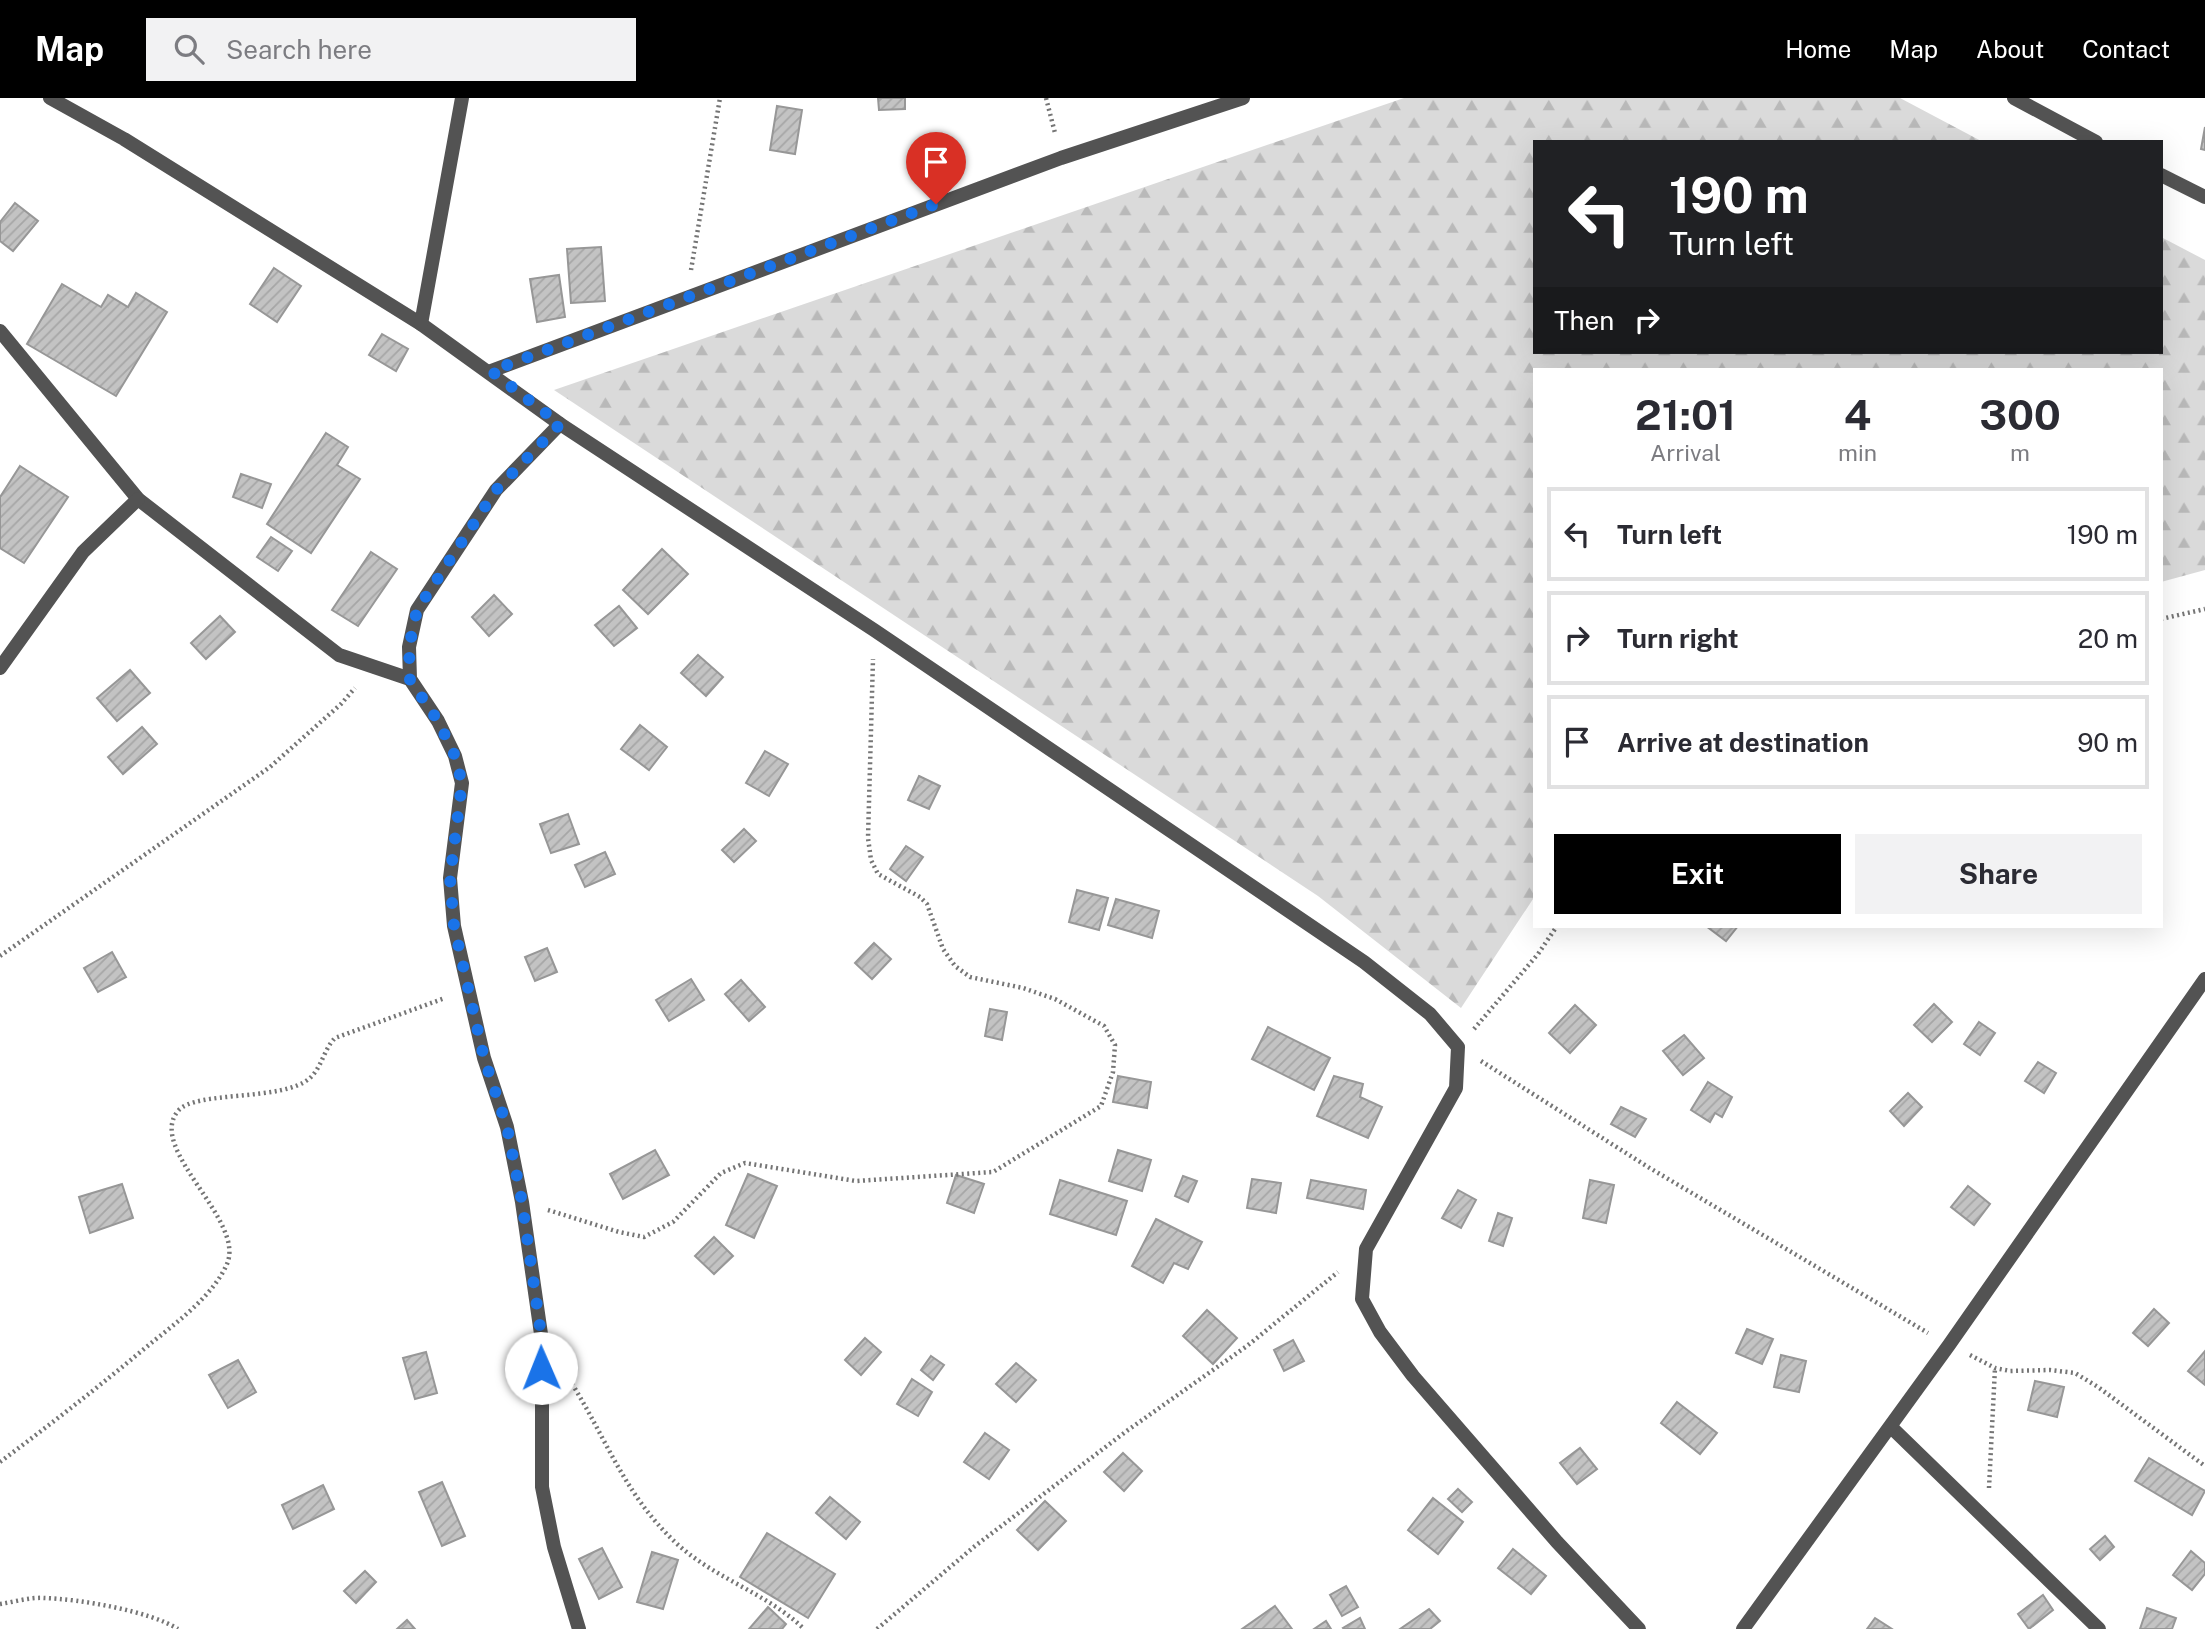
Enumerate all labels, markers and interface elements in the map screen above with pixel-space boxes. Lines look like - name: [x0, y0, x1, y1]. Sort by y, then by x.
- search box: [146, 18, 636, 81]
- text: Map: [35, 30, 104, 68]
- icon: search: [170, 30, 208, 68]
- text: Search here: [226, 34, 372, 65]
- text: Home: [1785, 35, 1851, 63]
- text: Map: [1889, 35, 1938, 63]
- text: About: [1976, 35, 2044, 63]
- text: Contact: [2082, 35, 2170, 63]
- pin: [906, 132, 966, 204]
- icon: arrive: [917, 143, 955, 181]
- text: 190 m: [1669, 166, 1809, 224]
- icon: left: [1554, 168, 1645, 259]
- text: Turn left: [1669, 225, 1794, 262]
- icon: right: [1628, 301, 1666, 339]
- text: Then: [1554, 305, 1614, 336]
- text: 21:01: [1635, 390, 1736, 439]
- text: 4: [1844, 390, 1871, 439]
- text: 300: [1979, 390, 2061, 439]
- text: Arrival: [1650, 439, 1721, 466]
- text: min: [1838, 439, 1877, 466]
- text: m: [2010, 439, 2030, 466]
- icon: left: [1558, 515, 1596, 553]
- text: Turn left: [1617, 519, 1722, 550]
- text: 190 m: [2067, 519, 2138, 550]
- icon: right: [1558, 619, 1596, 657]
- text: Turn right: [1617, 623, 1739, 654]
- text: 20 m: [2078, 623, 2138, 654]
- icon: arrive: [1558, 723, 1596, 761]
- text: Arrive at destination: [1617, 727, 1869, 758]
- text: 90 m: [2077, 727, 2138, 758]
- button: Exit: [1554, 834, 1841, 914]
- button: Share: [1855, 834, 2142, 914]
- position arrow: [504, 1331, 578, 1405]

